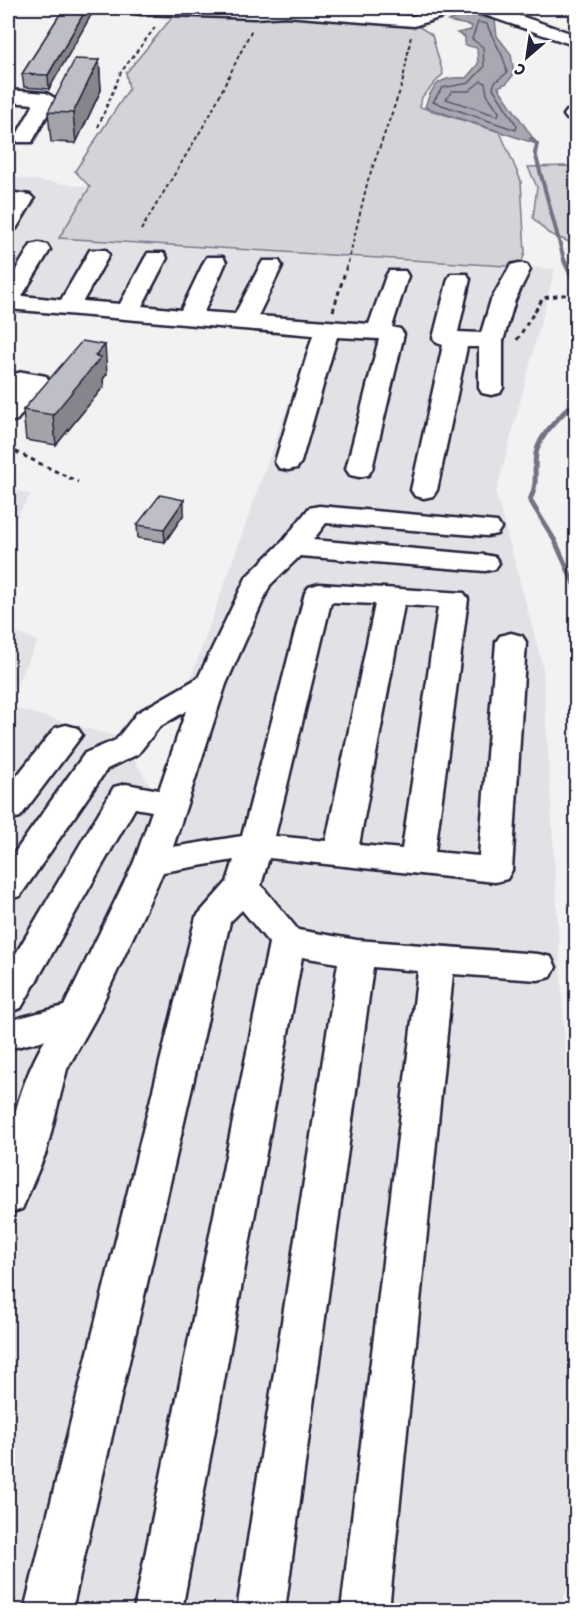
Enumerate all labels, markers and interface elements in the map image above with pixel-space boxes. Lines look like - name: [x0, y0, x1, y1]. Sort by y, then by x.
- north arrow: [497, 27, 557, 87]
- text: С: [510, 58, 529, 81]

